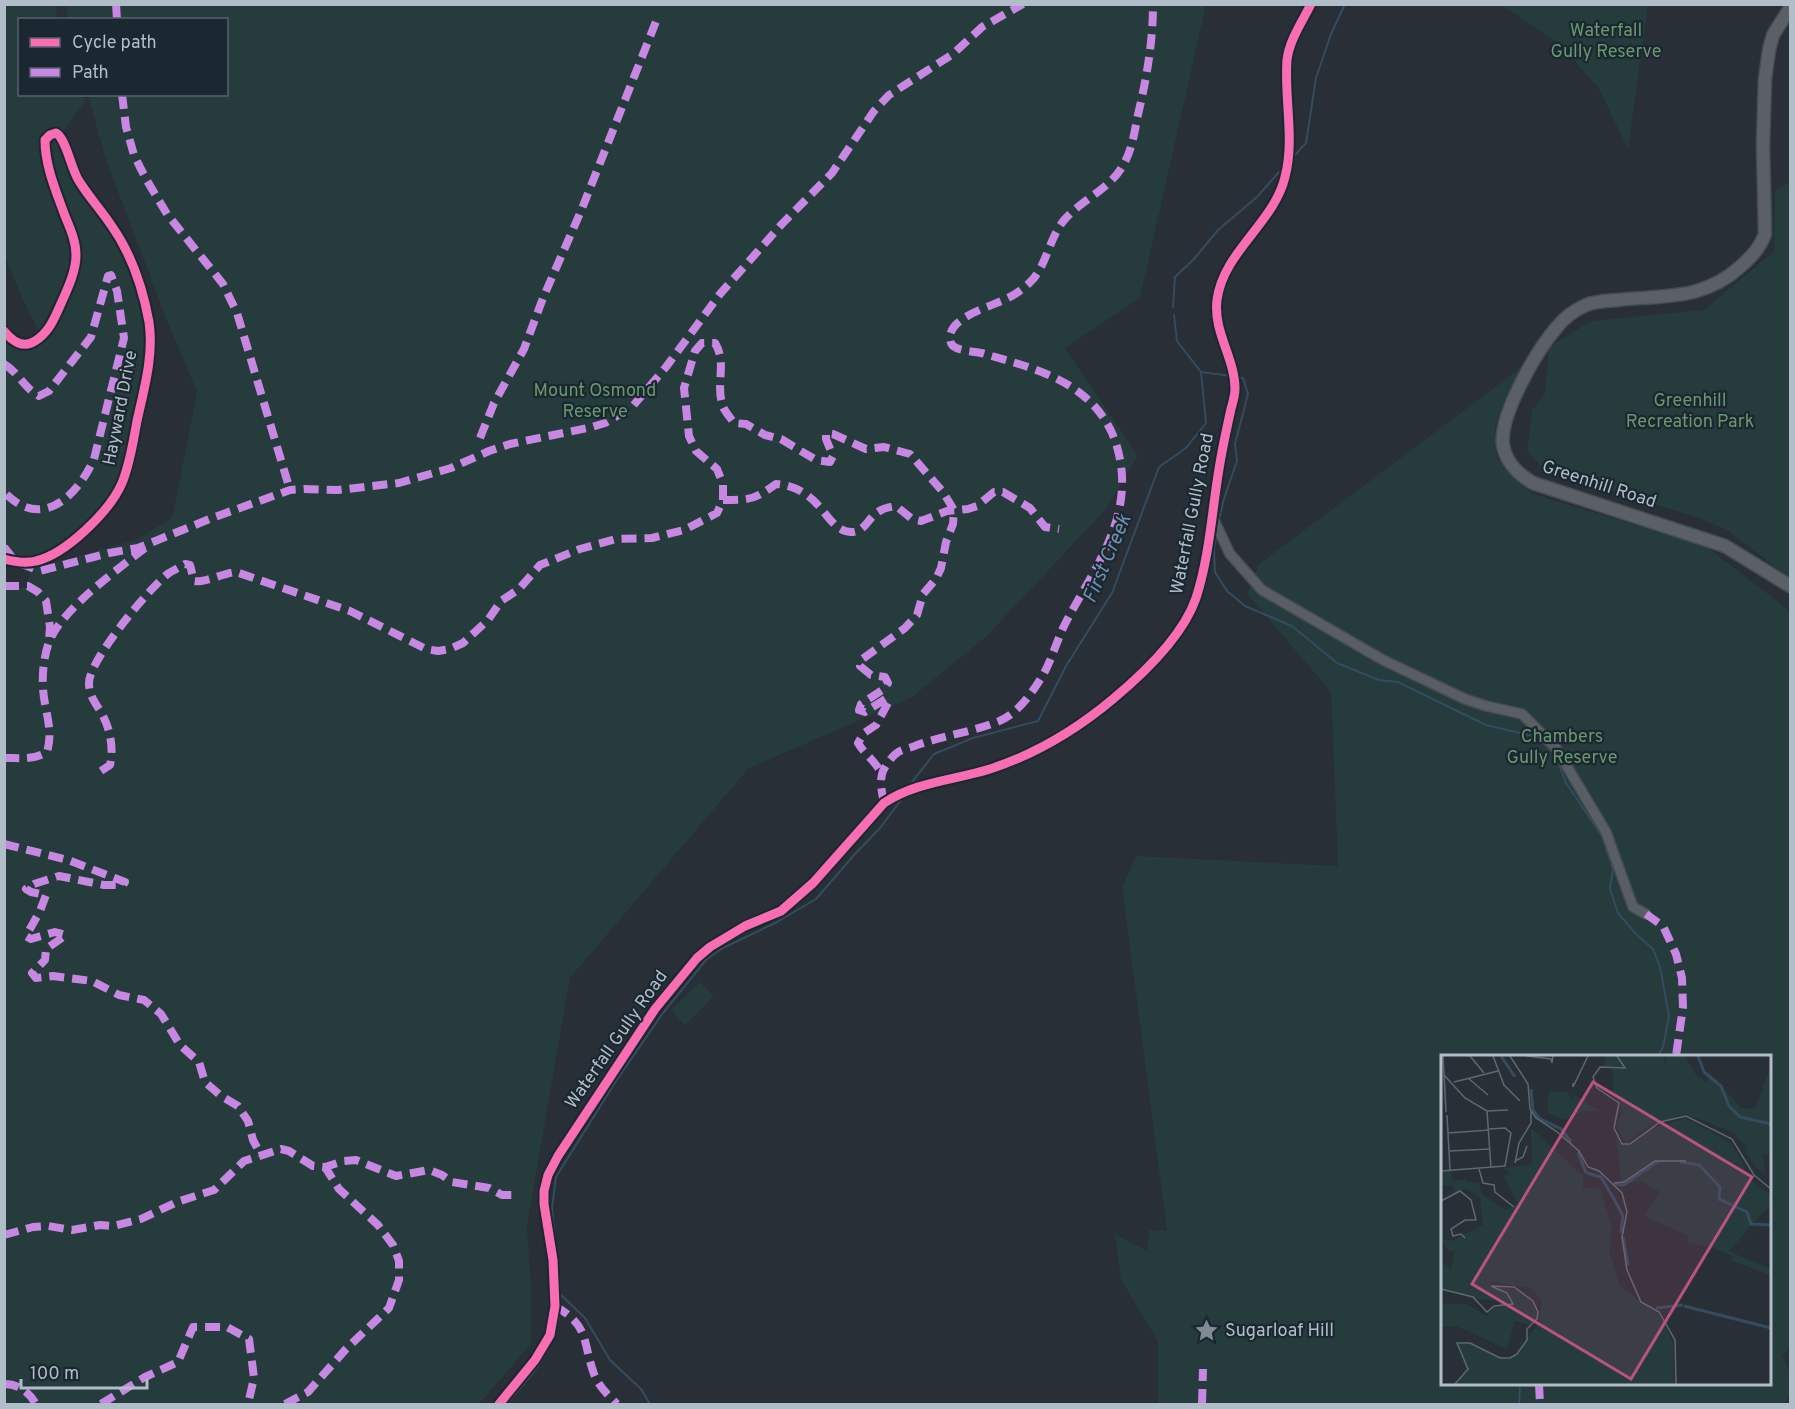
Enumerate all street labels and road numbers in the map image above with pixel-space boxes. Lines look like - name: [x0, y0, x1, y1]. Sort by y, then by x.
- street label: Hayward Drive: [99, 348, 143, 468]
- street label: Waterfall Gully Road: [1166, 431, 1220, 597]
- street label: Greenhill Road: [1539, 456, 1659, 514]
- street label: Waterfall Gully Road: [561, 966, 673, 1114]

